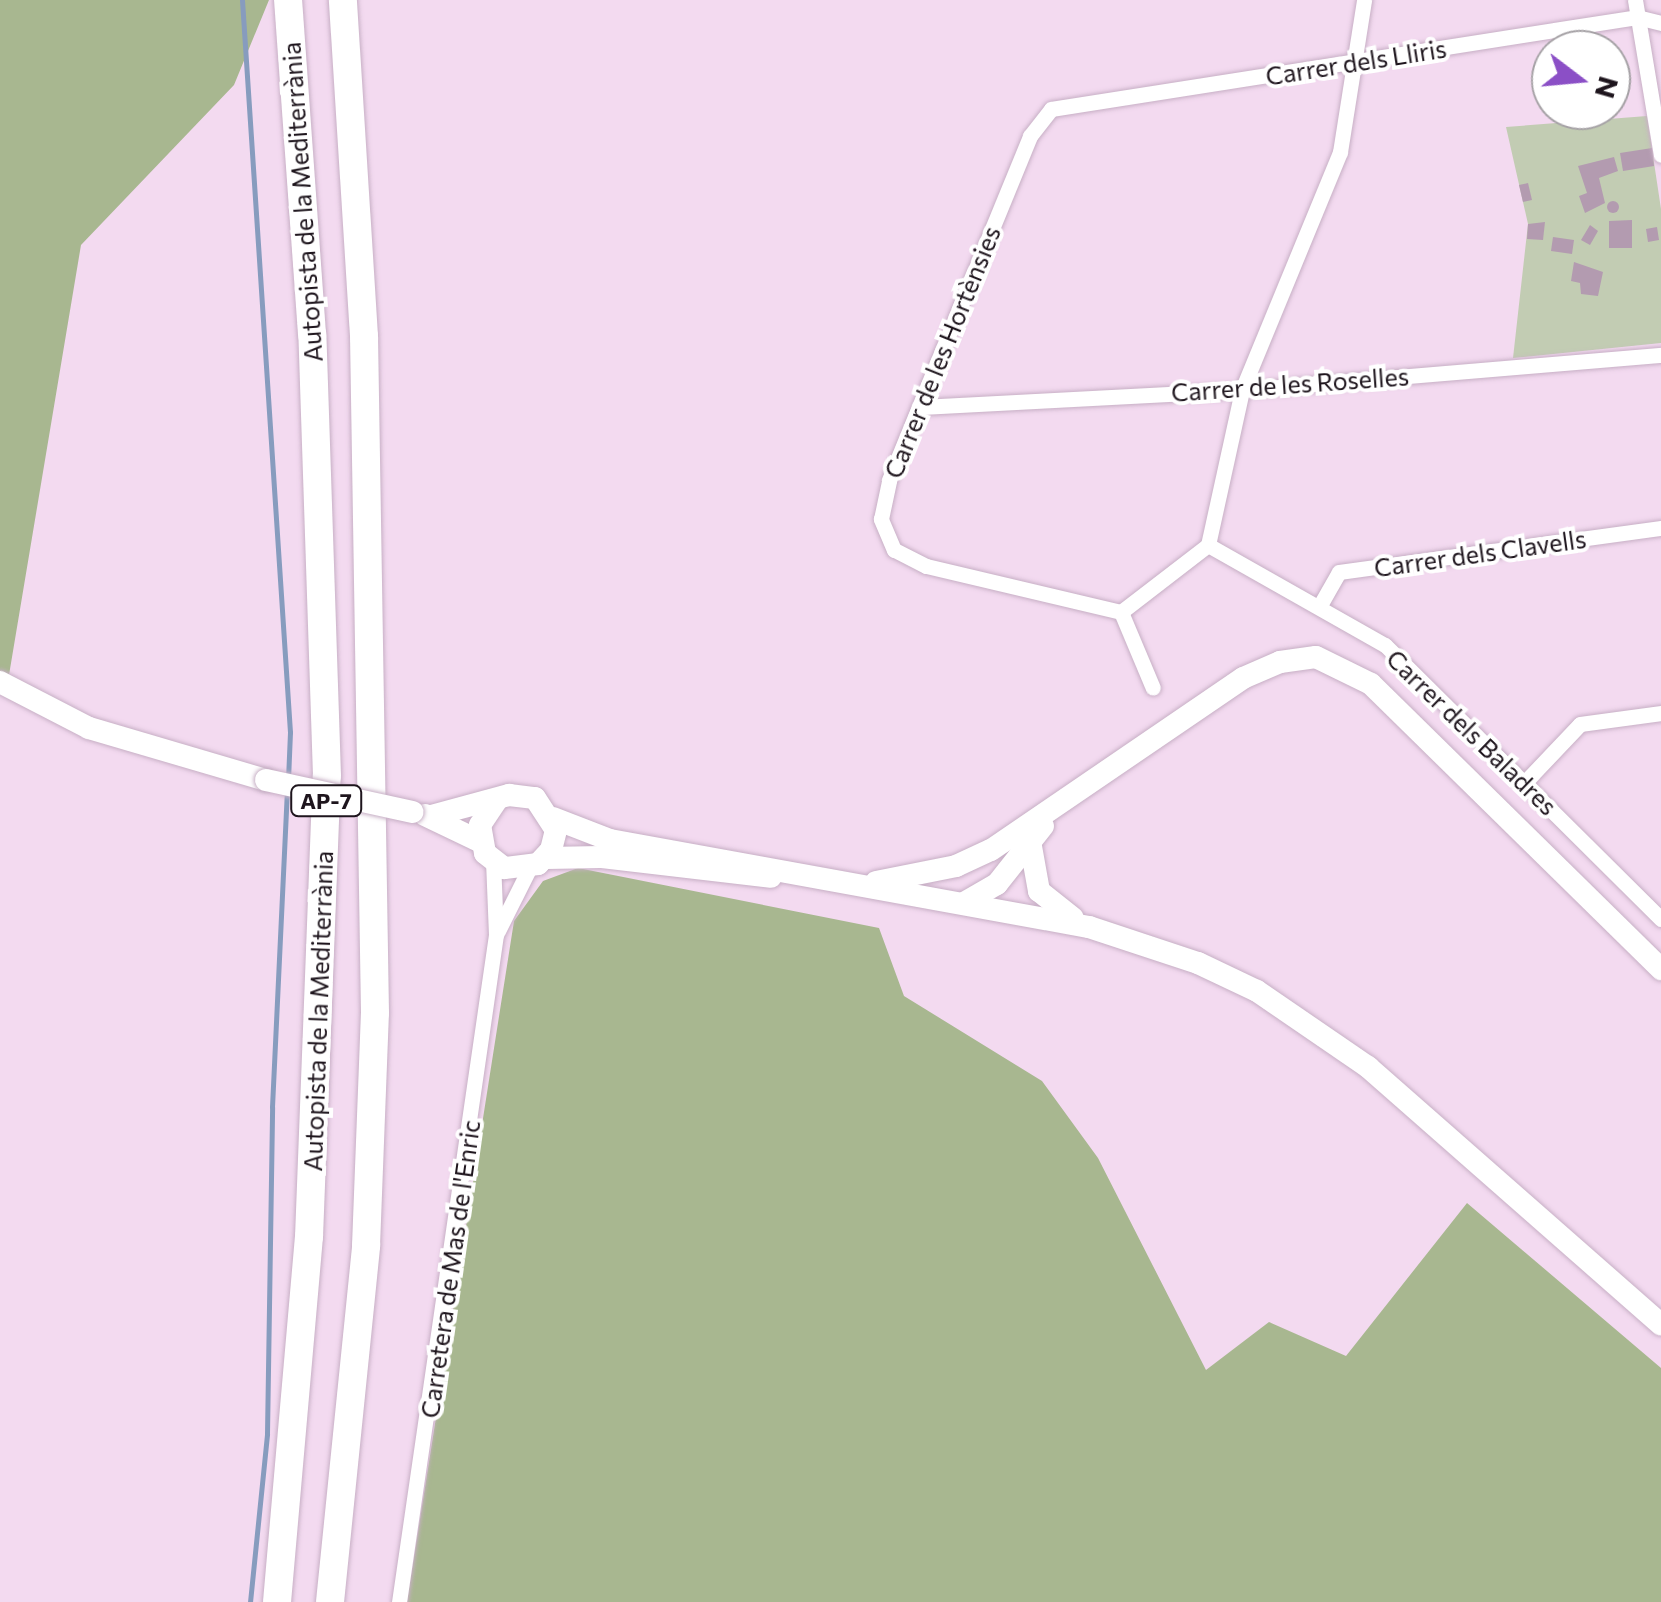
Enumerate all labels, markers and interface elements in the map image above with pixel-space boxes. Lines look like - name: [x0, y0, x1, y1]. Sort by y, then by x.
- north arrow: [1531, 30, 1631, 130]
- street label: Carrer dels Lliris: [1263, 33, 1449, 91]
- street label: Autopista de la Mediterrània: [276, 41, 328, 363]
- text: N: [1589, 73, 1627, 102]
- street label: Carrer de les Hortènsies: [878, 221, 1006, 483]
- street label: Carrer de les Roselles: [1170, 361, 1410, 407]
- street label: Carrer dels Clavells: [1372, 523, 1588, 583]
- street label: Carrer dels Baladres: [1381, 643, 1563, 821]
- road number: AP-7: [288, 784, 364, 818]
- street label: Autopista de la Mediterrània: [297, 850, 339, 1172]
- street label: Carretera de Mas de l'Enric: [414, 1118, 486, 1420]

